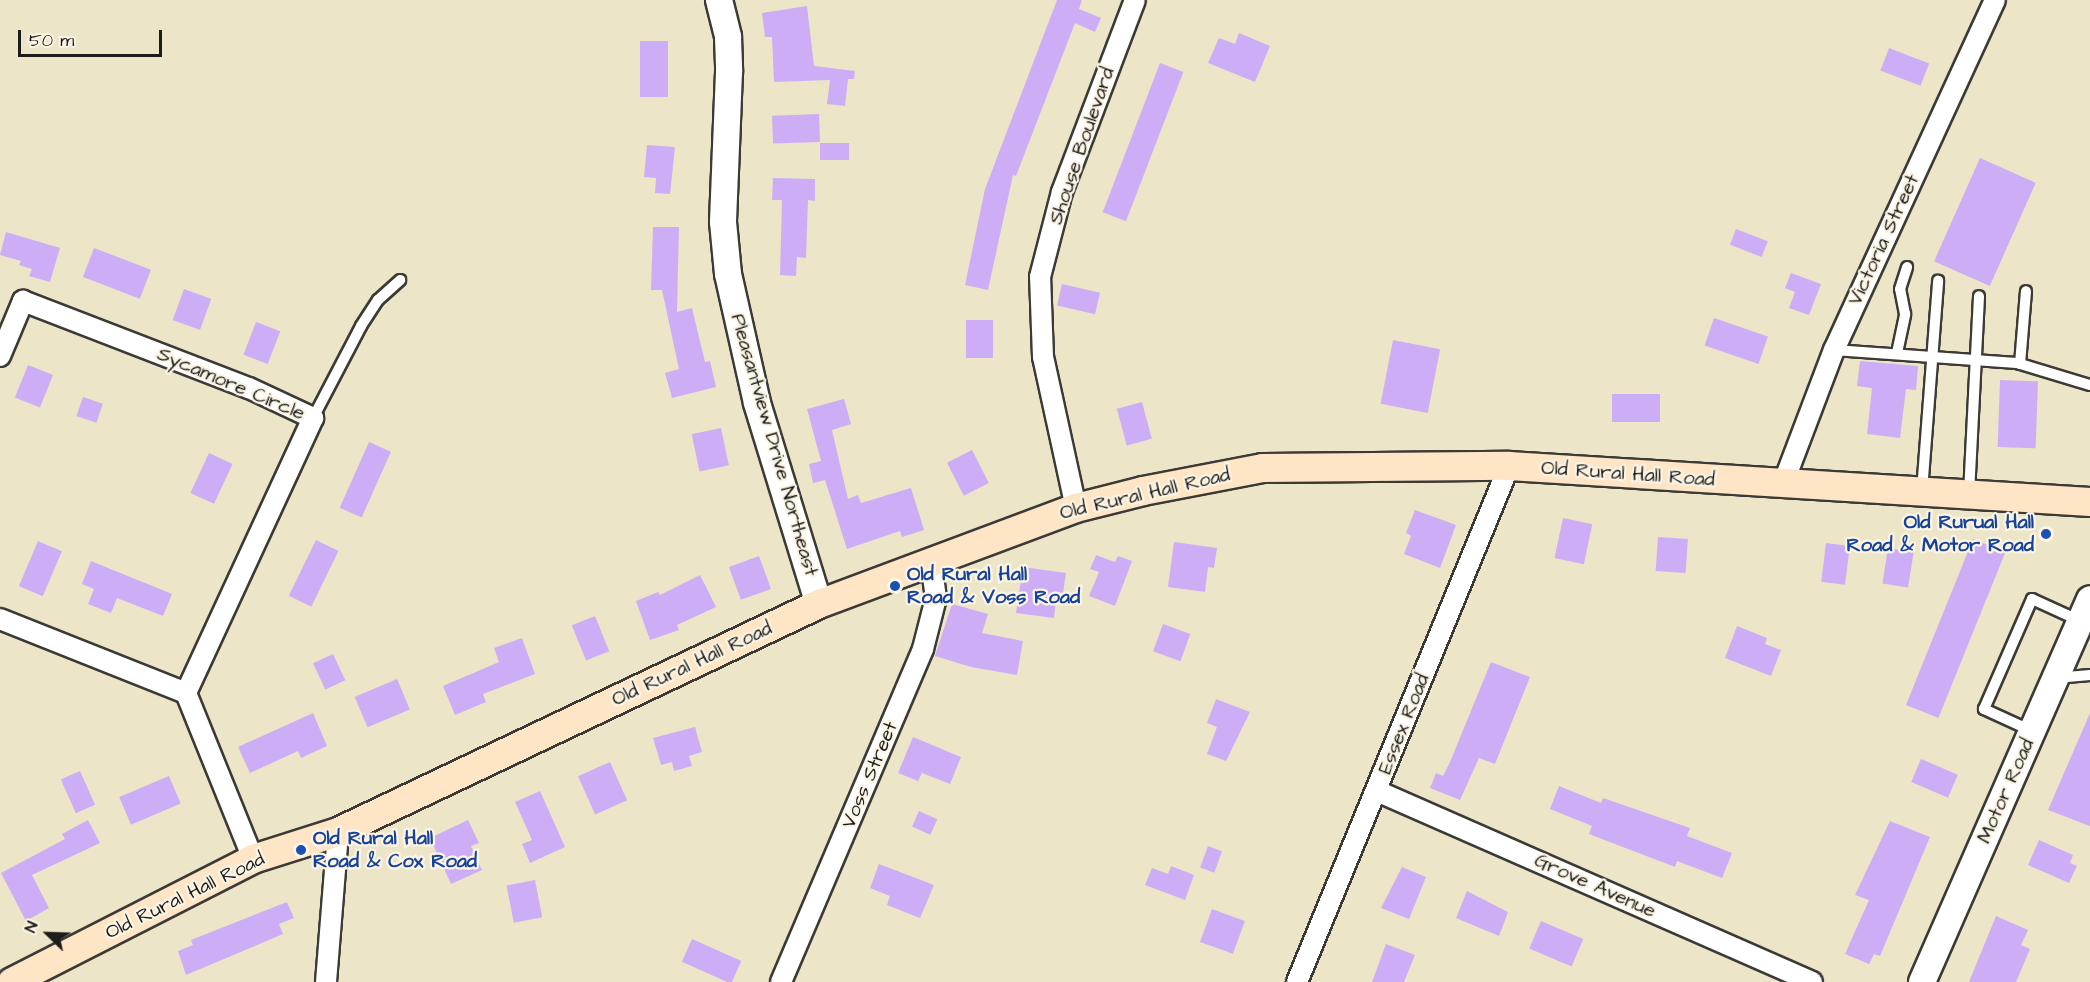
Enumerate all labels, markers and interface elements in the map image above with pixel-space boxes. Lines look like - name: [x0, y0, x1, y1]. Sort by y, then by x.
- scale bar: [21, 18, 165, 56]
- text: 50 m: [29, 28, 74, 53]
- street label: Shouse Boulevard: [1044, 64, 1120, 228]
- street label: Victoria Street: [1843, 171, 1925, 309]
- street label: Pleasantview Drive Northeast: [725, 311, 823, 579]
- street label: Sycamore Circle: [154, 342, 308, 426]
- street label: Old Rural Hall Road: [1540, 456, 1716, 492]
- street label: Old Rural Hall Road: [1057, 463, 1233, 525]
- place label: Old Rurual Hall Road & Motor Road: [1847, 510, 2034, 557]
- marker: Old Rurual Hall Road & Motor Road: [2039, 527, 2053, 541]
- place label: Old Rural Hall Road & Voss Road: [907, 562, 1080, 609]
- marker: Old Rural Hall Road & Voss Road: [888, 579, 902, 593]
- street label: Old Rural Hall Road: [608, 616, 776, 712]
- street label: Essex Road: [1373, 670, 1435, 778]
- street label: Voss Street: [837, 718, 903, 832]
- street label: Motor Road: [1972, 735, 2040, 847]
- place label: Old Rural Hall Road & Cox Road: [313, 826, 477, 873]
- marker: Old Rural Hall Road & Cox Road: [294, 843, 308, 857]
- street label: Old Rural Hall Road: [101, 847, 269, 945]
- street label: Grove Avenue: [1531, 849, 1659, 923]
- north arrow: [18, 904, 78, 964]
- text: N: [19, 918, 44, 936]

